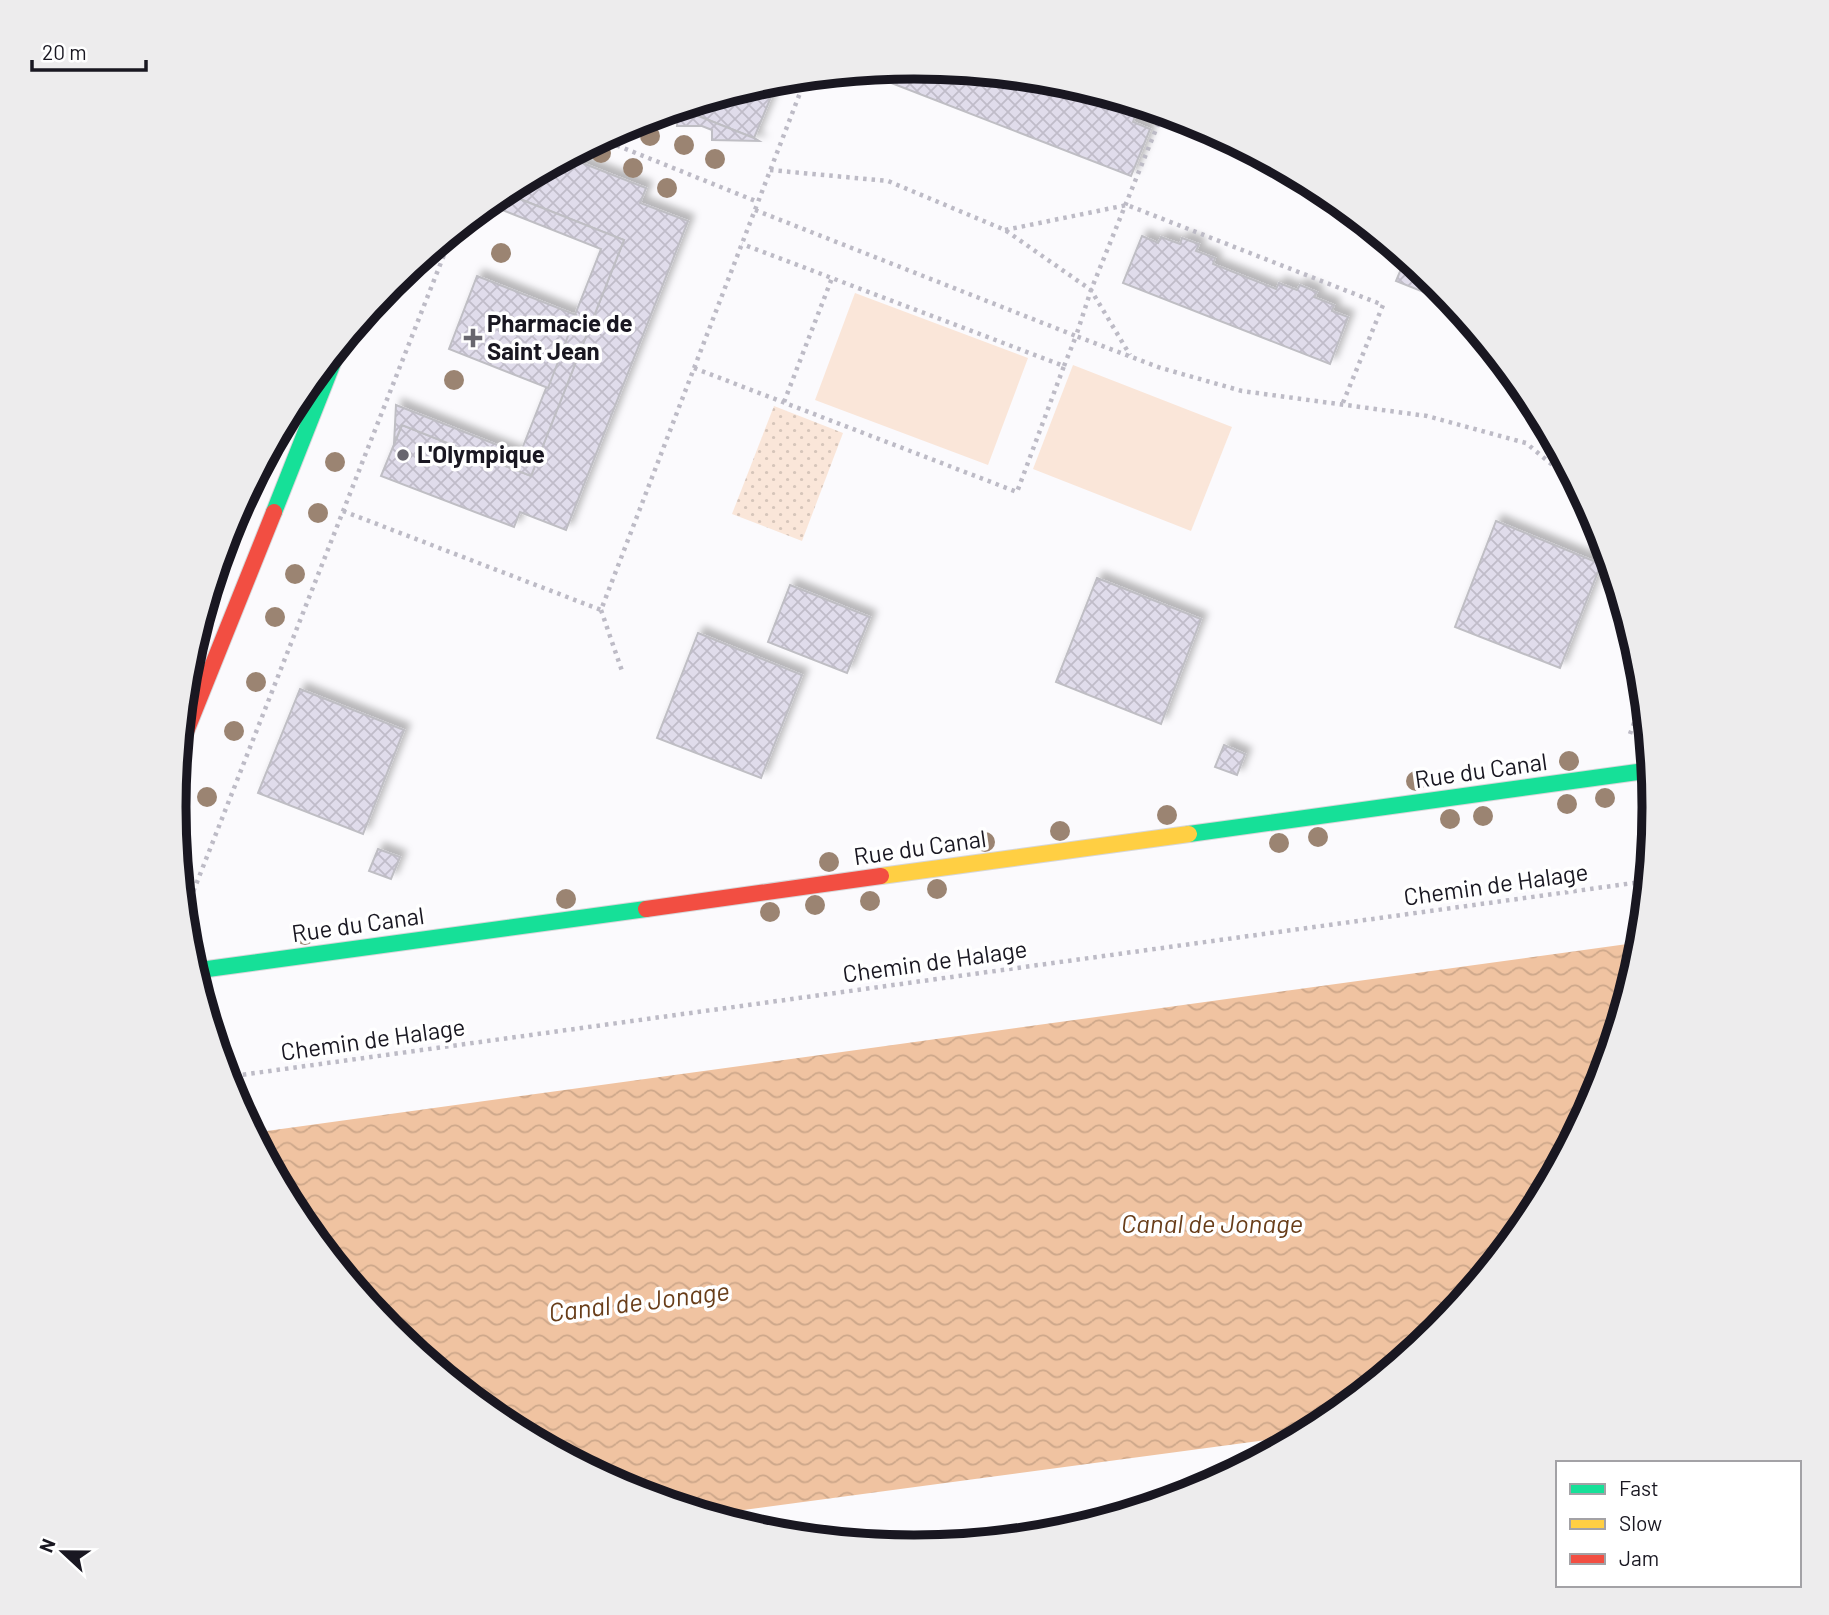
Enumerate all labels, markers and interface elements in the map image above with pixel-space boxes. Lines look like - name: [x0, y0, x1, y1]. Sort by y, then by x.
- scale bar: [32, 28, 145, 72]
- text: 20 m: [42, 39, 87, 64]
- place label: Pharmacie de Saint Jean: [487, 308, 633, 365]
- marker: Pharmacie de Saint Jean: [465, 330, 481, 346]
- place label: L'Olympique: [417, 439, 545, 468]
- marker: L'Olympique: [395, 447, 411, 463]
- street label: Rue du Canal: [1413, 746, 1549, 793]
- street label: Rue du Canal: [852, 823, 988, 870]
- street label: Chemin de Halage: [1402, 856, 1590, 911]
- street label: Rue du Canal: [290, 900, 426, 947]
- street label: Chemin de Halage: [841, 933, 1029, 988]
- street label: Chemin de Halage: [279, 1011, 467, 1066]
- water label: Canal de Jonage: [1121, 1207, 1303, 1238]
- water label: Canal de Jonage: [547, 1274, 731, 1327]
- legend: [1556, 1461, 1801, 1587]
- text: Fast: [1619, 1475, 1659, 1500]
- text: Slow: [1619, 1510, 1662, 1535]
- north arrow: [28, 1517, 98, 1587]
- text: N: [34, 1535, 60, 1556]
- text: Jam: [1619, 1545, 1659, 1570]

